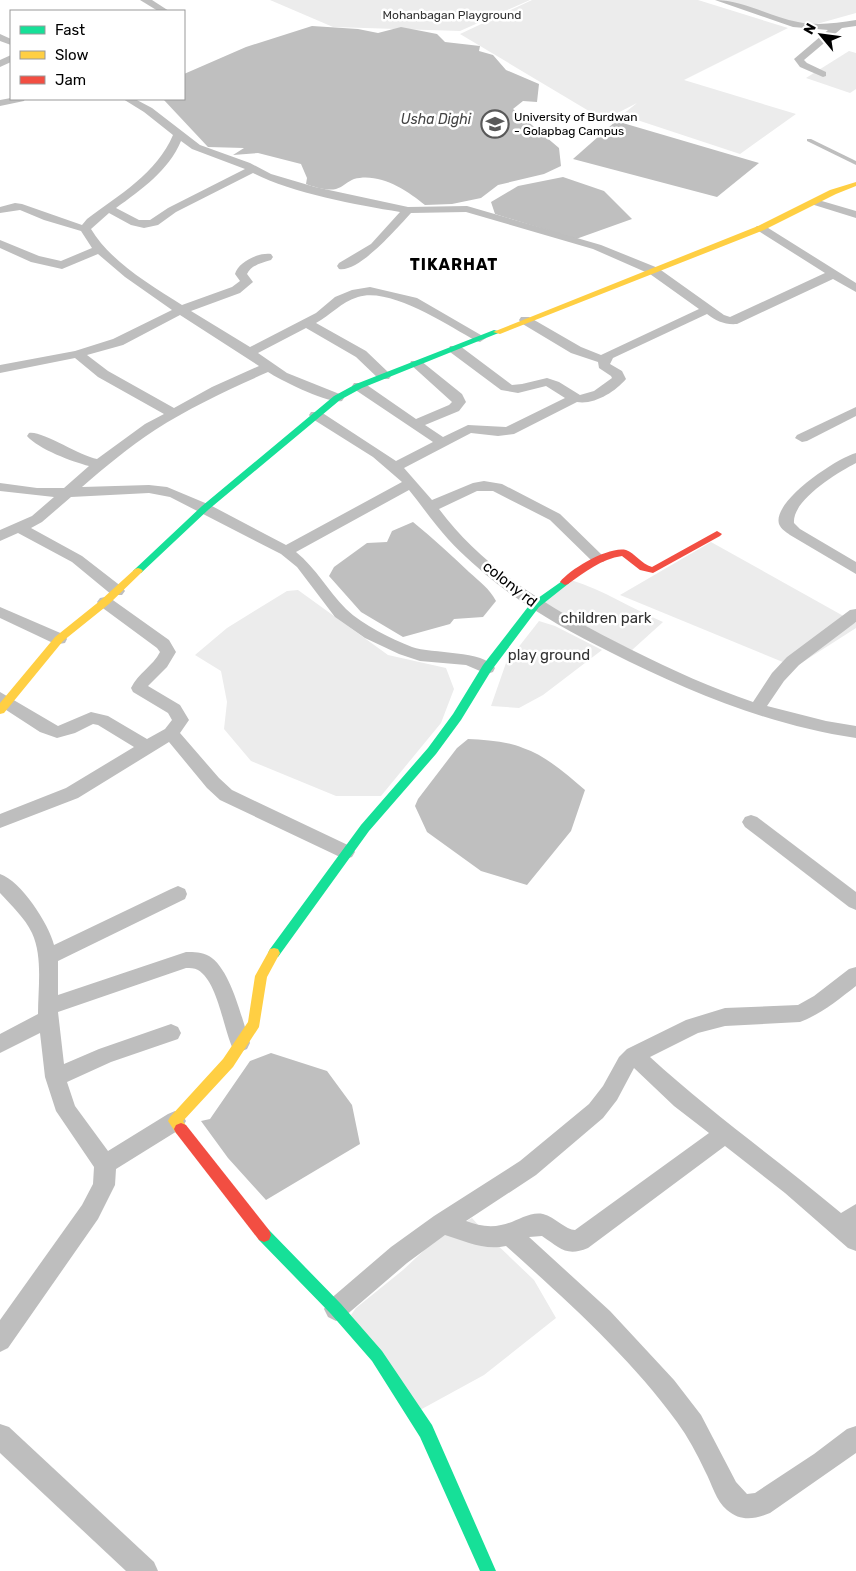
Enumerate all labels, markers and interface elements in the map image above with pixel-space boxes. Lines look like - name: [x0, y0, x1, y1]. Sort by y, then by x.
- park label: Mohanbagan Playground: [382, 8, 522, 22]
- legend: [10, 10, 185, 100]
- north arrow: [796, 10, 846, 60]
- text: N: [800, 20, 820, 37]
- text: Fast: [55, 21, 85, 39]
- text: Slow: [55, 46, 88, 64]
- text: Jam: [55, 71, 86, 89]
- school or university icon: University of Burdwan - Golapbag Campus: [480, 109, 510, 139]
- place label: University of Burdwan - Golapbag Campus: [514, 110, 638, 138]
- water label: Usha Dighi: [401, 111, 472, 128]
- district label: TIKARHAT: [410, 255, 498, 274]
- street label: colony rd: [479, 557, 541, 611]
- park label: children park: [561, 609, 652, 627]
- park label: play ground: [508, 646, 590, 664]

